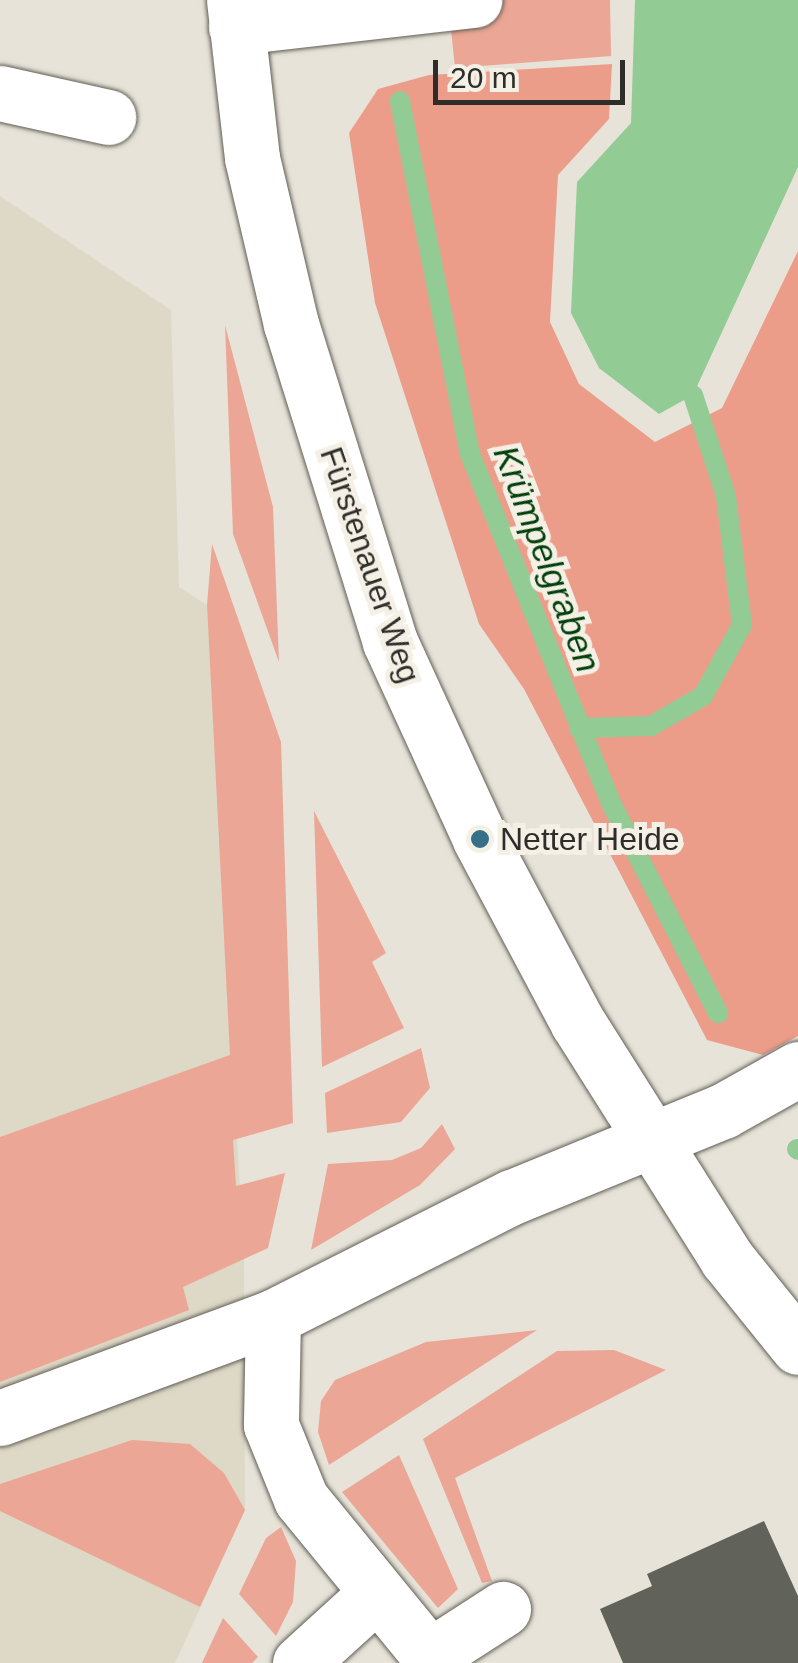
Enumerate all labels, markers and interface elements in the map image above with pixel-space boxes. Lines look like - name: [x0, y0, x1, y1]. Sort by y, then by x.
- scale bar: [438, 40, 630, 102]
- text: 20 m: [450, 61, 517, 94]
- water label: Krümpelgraben: [485, 440, 609, 678]
- street label: Fürstenauer Weg: [312, 442, 428, 688]
- place label: Netter Heide: [500, 820, 680, 858]
- marker: Netter Heide: [469, 828, 491, 850]

